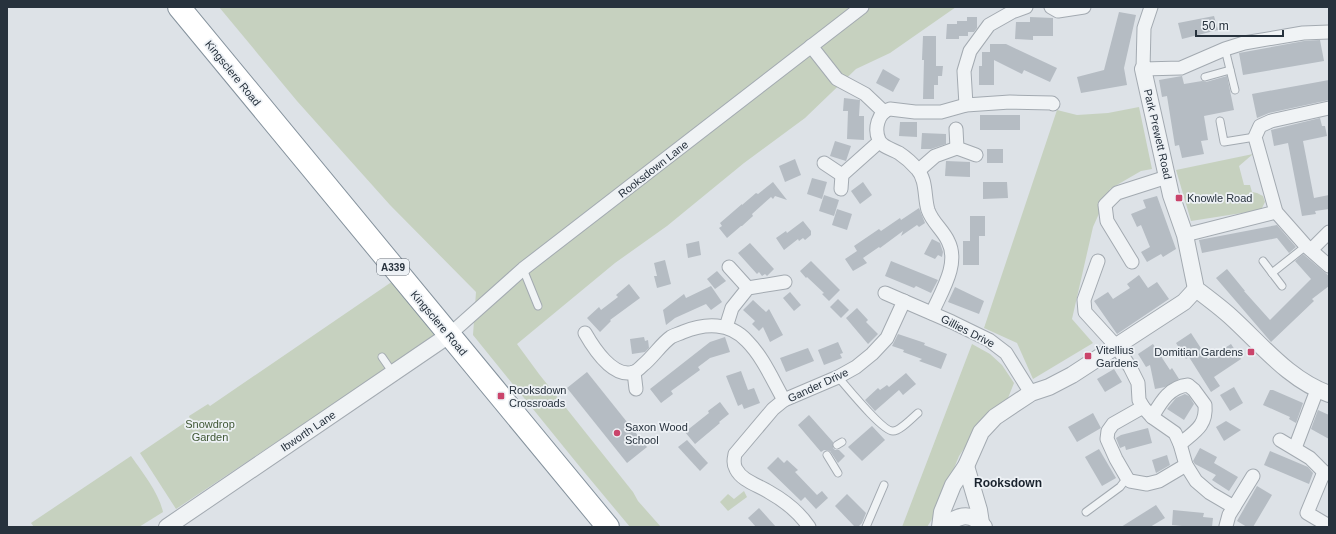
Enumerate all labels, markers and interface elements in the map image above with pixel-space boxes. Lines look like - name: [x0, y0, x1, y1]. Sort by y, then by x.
- scale bar: [1196, 12, 1283, 38]
- text: 50 m: [1202, 19, 1229, 33]
- street label: Kingsclere Road: [203, 38, 263, 108]
- street label: Park Prewett Road: [1142, 88, 1174, 180]
- street label: Rooksdown Lane: [616, 138, 690, 200]
- place label: Knowle Road: [1187, 192, 1252, 204]
- marker: Knowle Road: [1174, 193, 1184, 203]
- road number: A339: [377, 259, 409, 275]
- street label: Kingsclere Road: [408, 288, 470, 358]
- street label: Gillies Drive: [939, 312, 997, 350]
- place label: Vitellius Gardens: [1096, 344, 1139, 369]
- place label: Domitian Gardens: [1154, 346, 1243, 358]
- marker: Domitian Gardens: [1246, 347, 1256, 357]
- marker: Vitellius Gardens: [1083, 351, 1093, 361]
- street label: Gander Drive: [786, 366, 850, 404]
- place label: Rooksdown Crossroads: [509, 384, 566, 409]
- marker: Rooksdown Crossroads: [496, 391, 506, 401]
- street label: Ibworth Lane: [278, 408, 338, 454]
- park label: Snowdrop Garden: [185, 418, 235, 443]
- place label: Saxon Wood School: [625, 421, 688, 446]
- marker: Saxon Wood School: [612, 428, 622, 438]
- district label: Rooksdown: [974, 476, 1042, 490]

